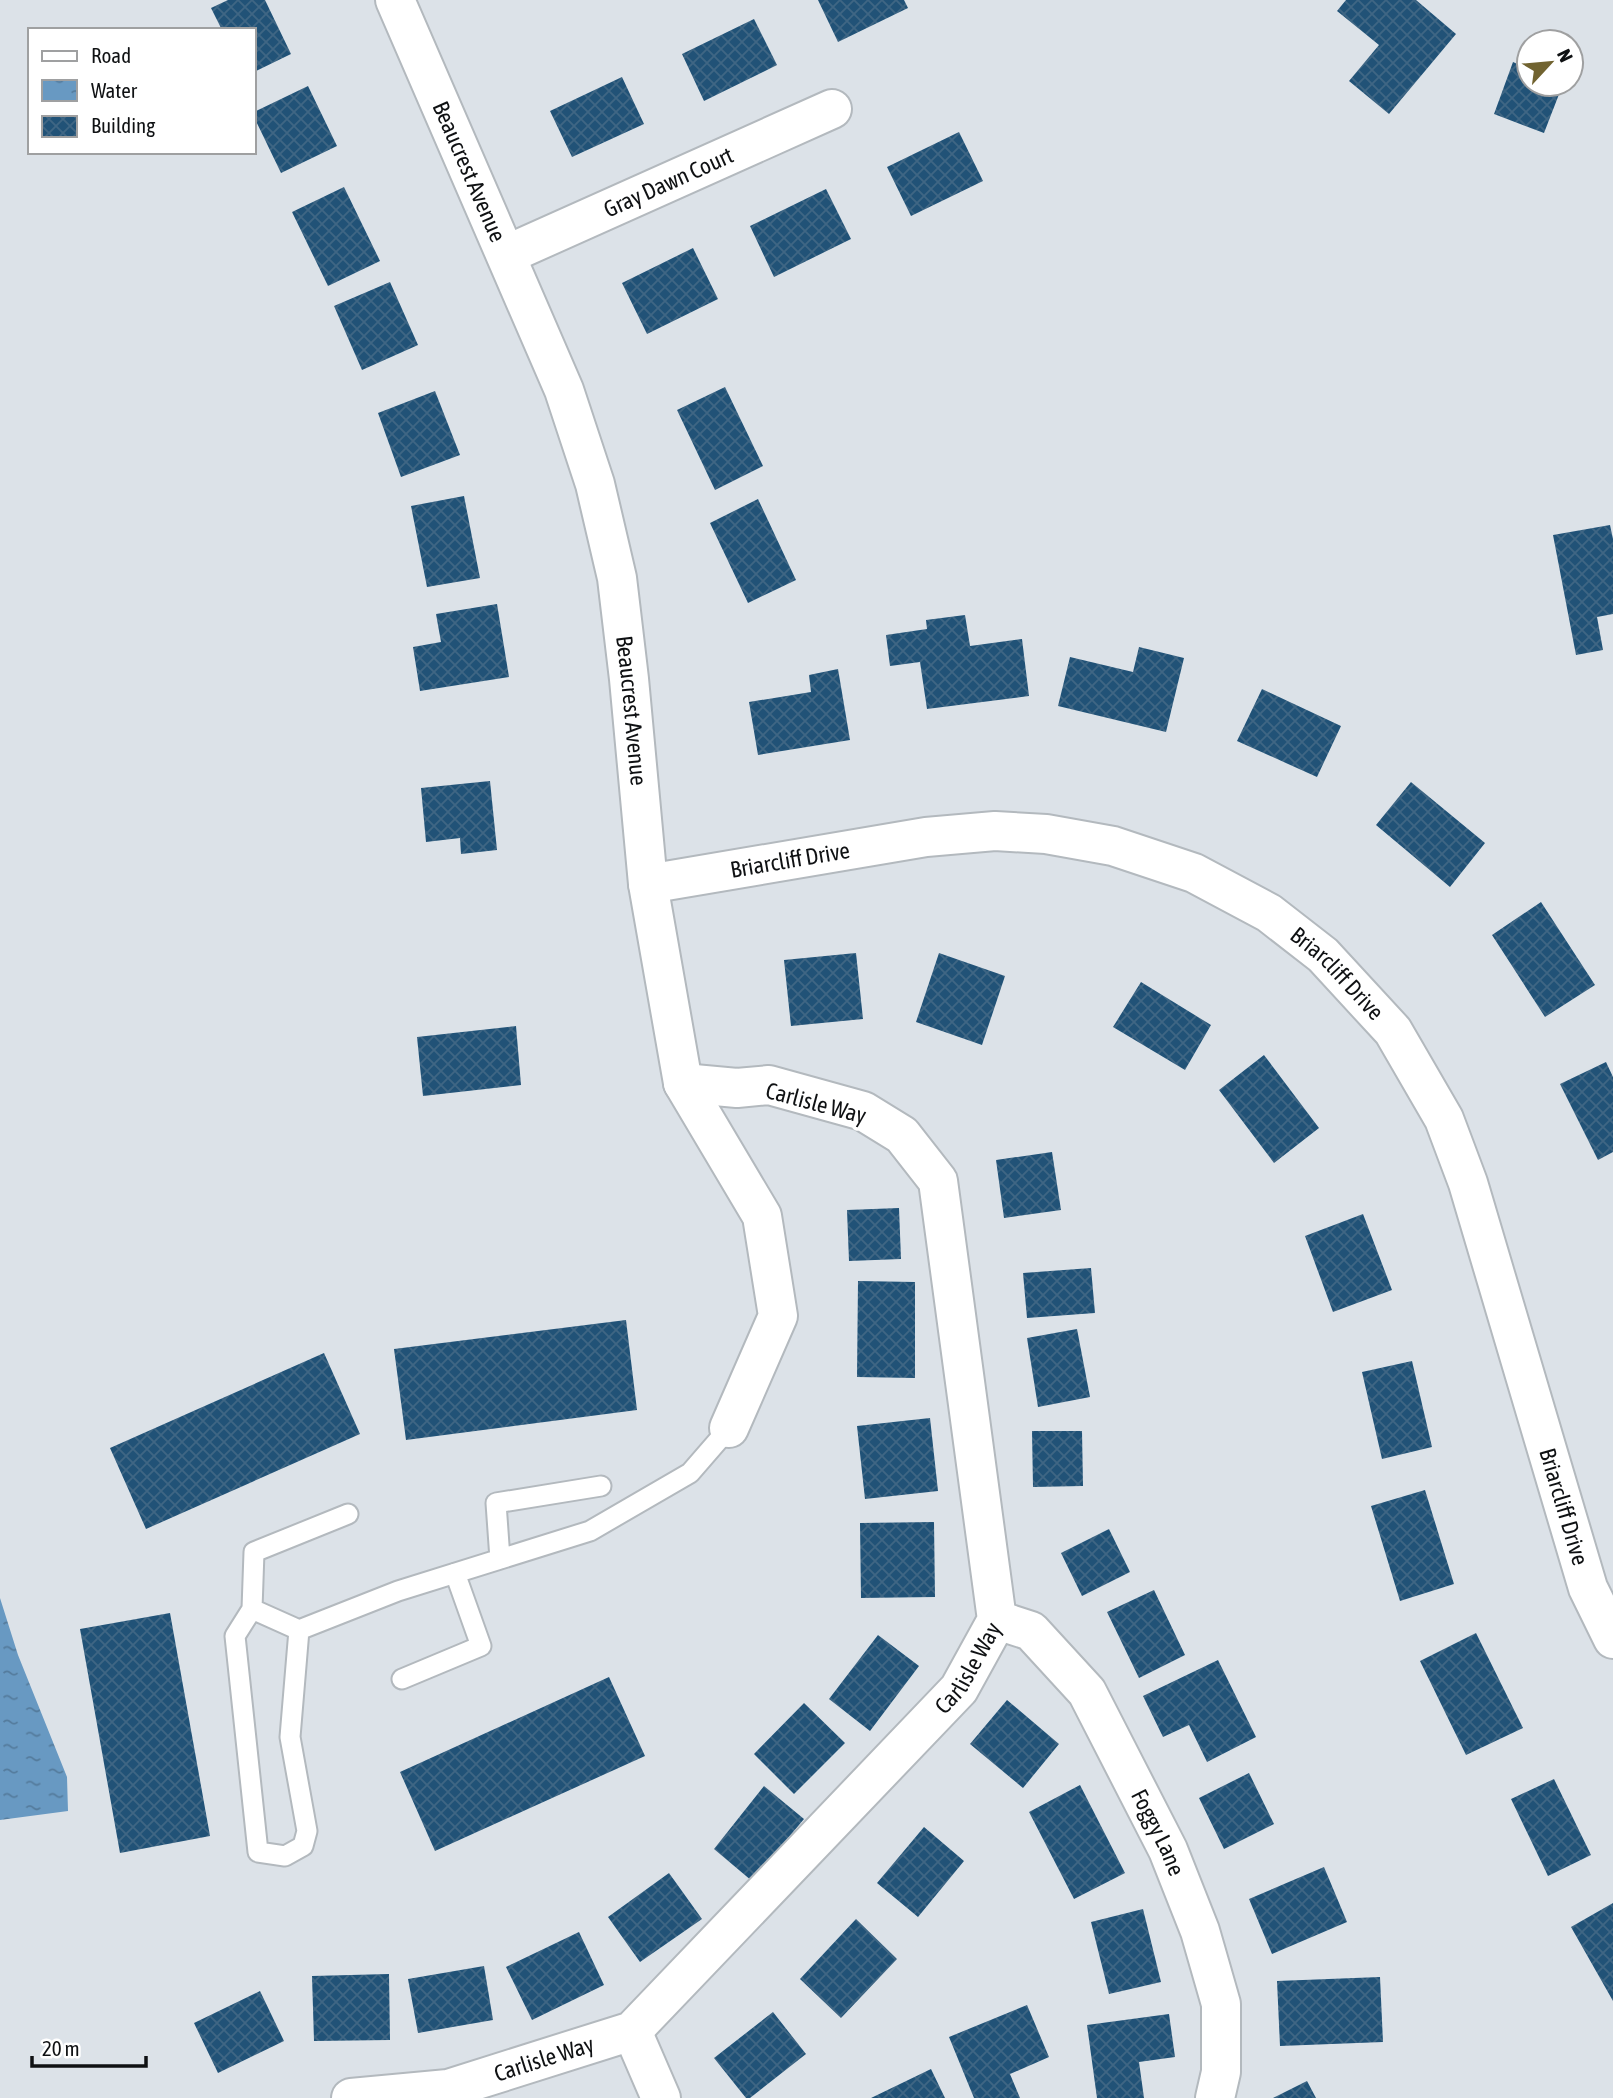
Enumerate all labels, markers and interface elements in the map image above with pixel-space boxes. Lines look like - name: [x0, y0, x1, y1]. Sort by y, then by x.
- legend: [28, 28, 256, 154]
- north arrow: [1515, 28, 1585, 98]
- text: Road: [91, 43, 131, 67]
- text: N: [1553, 46, 1578, 65]
- text: Water: [91, 78, 138, 102]
- street label: Beaucrest Avenue: [427, 97, 511, 246]
- text: Building: [91, 113, 155, 137]
- street label: Gray Dawn Court: [600, 142, 737, 223]
- street label: Beaucrest Avenue: [611, 634, 652, 787]
- street label: Briarcliff Drive: [728, 837, 852, 883]
- street label: Briarcliff Drive: [1285, 922, 1389, 1025]
- street label: Carlisle Way: [763, 1077, 869, 1129]
- street label: Briarcliff Drive: [1534, 1445, 1593, 1568]
- street label: Carlisle Way: [930, 1618, 1006, 1719]
- street label: Foggy Lane: [1126, 1785, 1190, 1879]
- scale bar: [32, 2024, 145, 2068]
- street label: Carlisle Way: [491, 2031, 597, 2087]
- text: 20 m: [42, 2036, 80, 2060]

